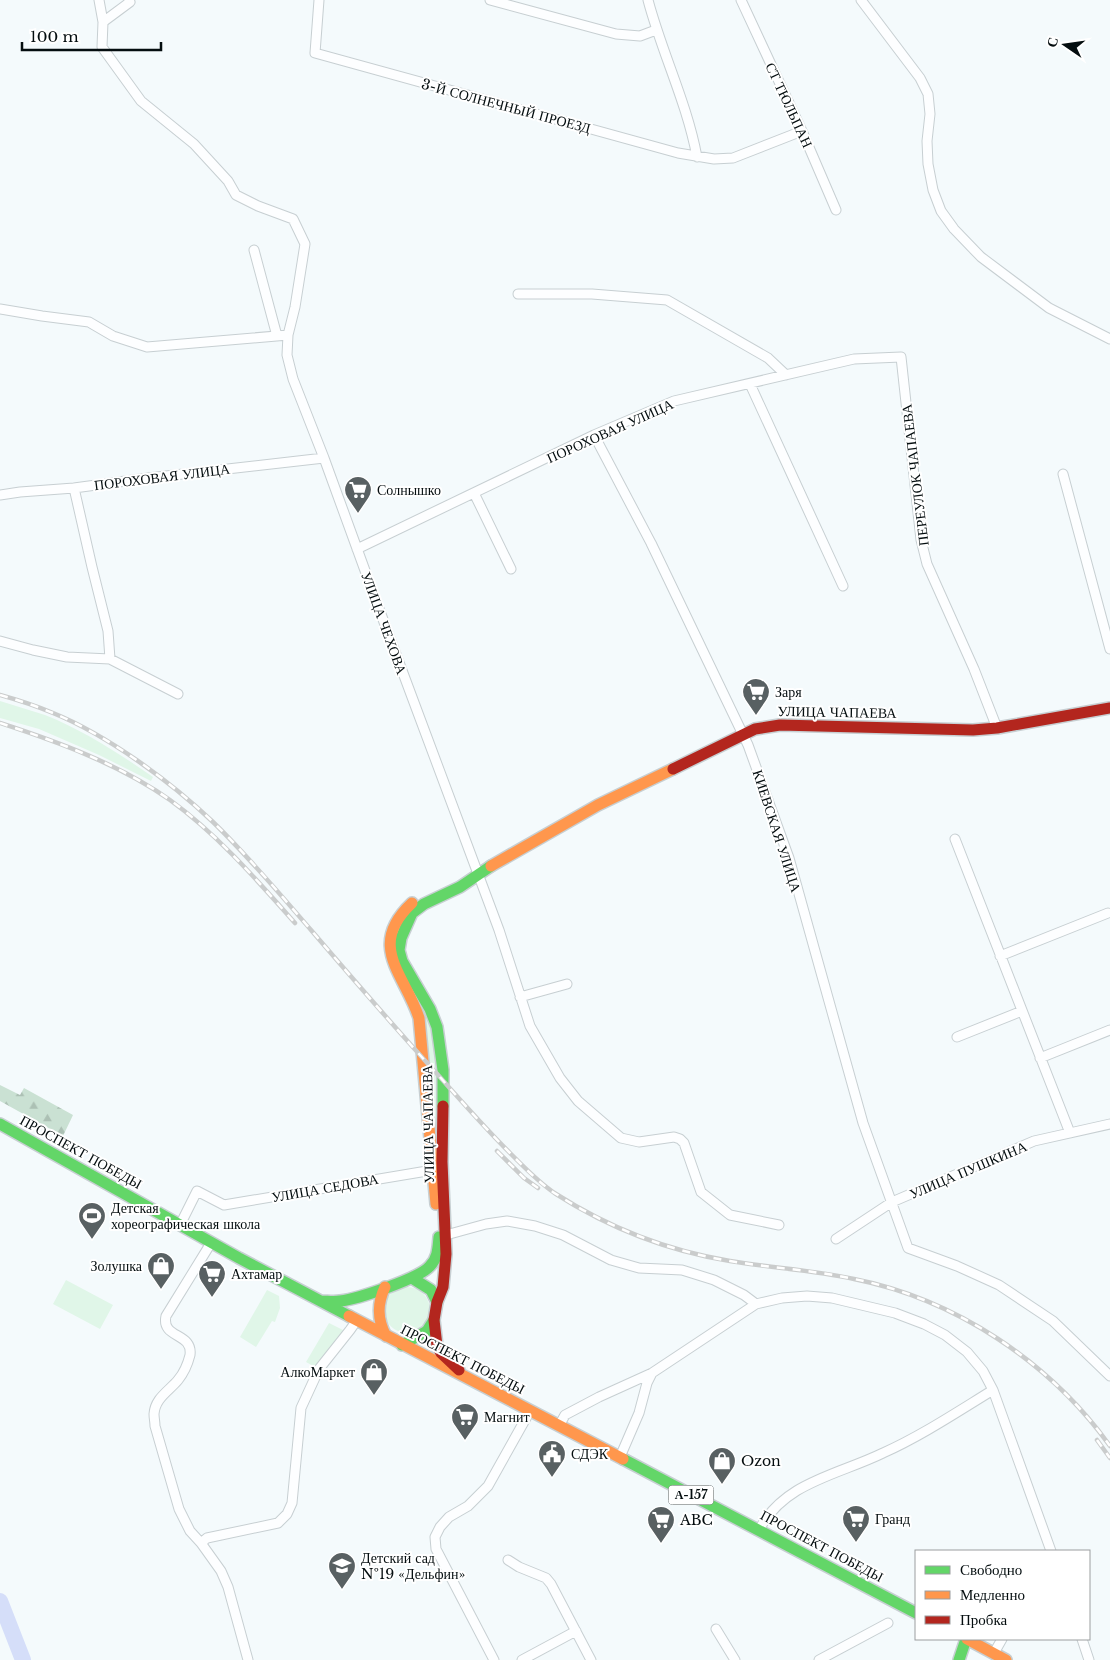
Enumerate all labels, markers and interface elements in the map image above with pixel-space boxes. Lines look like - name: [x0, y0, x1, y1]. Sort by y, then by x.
- scale bar: [22, 20, 161, 52]
- north arrow: [1040, 20, 1090, 70]
- text: 100 m: [30, 27, 79, 46]
- text: С: [1042, 35, 1062, 49]
- street label: СТ ТЮЛЬПАН: [761, 59, 817, 151]
- street label: 3-Й СОЛНЕЧНЫЙ ПРОЕЗД: [419, 75, 593, 137]
- street label: ПОРОХОВАЯ УЛИЦА: [544, 395, 677, 467]
- street label: ПЕРЕУЛОК ЧАПАЕВА: [897, 402, 933, 547]
- street label: ПОРОХОВАЯ УЛИЦА: [93, 460, 232, 494]
- supermarket icon: Солнышко: [343, 475, 373, 514]
- place label: Солнышко: [377, 481, 441, 499]
- street label: УЛИЦА ЧЕХОВА: [357, 569, 411, 678]
- supermarket icon: Заря: [741, 677, 771, 716]
- place label: Заря: [775, 683, 802, 701]
- street label: УЛИЦА ЧАПАЕВА: [777, 702, 897, 722]
- street label: КИЕВСКАЯ УЛИЦА: [749, 768, 806, 895]
- street label: УЛИЦА ЧАПАЕВА: [418, 1064, 438, 1184]
- street label: ПРОСПЕКТ ПОБЕДЫ: [17, 1111, 145, 1193]
- street label: УЛИЦА ПУШКИНА: [906, 1137, 1030, 1203]
- street label: УЛИЦА СЕДОВА: [270, 1170, 381, 1206]
- place label: Детская хореографическая школа: [111, 1199, 261, 1233]
- sports icon: Детская хореографическая школа: [77, 1201, 107, 1240]
- shop icon: Золушка: [146, 1251, 176, 1290]
- place label: Золушка: [91, 1257, 143, 1275]
- supermarket icon: Ахтамар: [197, 1259, 227, 1298]
- place label: Ахтамар: [231, 1265, 282, 1283]
- street label: ПРОСПЕКТ ПОБЕДЫ: [398, 1320, 528, 1398]
- shop icon: АлкоМаркет: [359, 1357, 389, 1396]
- place label: АлкоМаркет: [280, 1363, 355, 1381]
- supermarket icon: Магнит: [450, 1402, 480, 1441]
- place label: Магнит: [484, 1408, 530, 1426]
- public building icon: СДЭК: [537, 1439, 567, 1478]
- place label: СДЭК: [571, 1445, 609, 1463]
- shop icon: Ozon: [707, 1446, 737, 1485]
- place label: Ozon: [741, 1452, 781, 1470]
- road number: А-157: [668, 1486, 714, 1504]
- supermarket icon: Гранд: [841, 1504, 871, 1543]
- supermarket icon: ABC: [646, 1505, 676, 1544]
- street label: ПРОСПЕКТ ПОБЕДЫ: [757, 1506, 887, 1586]
- place label: Гранд: [875, 1510, 910, 1528]
- place label: ABC: [679, 1511, 713, 1529]
- place label: Детский сад №19 «Дельфин»: [361, 1549, 465, 1583]
- legend: [915, 1550, 1090, 1640]
- school or university icon: Детский сад №19 «Дельфин»: [327, 1551, 357, 1590]
- text: Свободно: [960, 1560, 1022, 1579]
- text: Медленно: [960, 1585, 1025, 1604]
- text: Пробка: [960, 1610, 1008, 1629]

